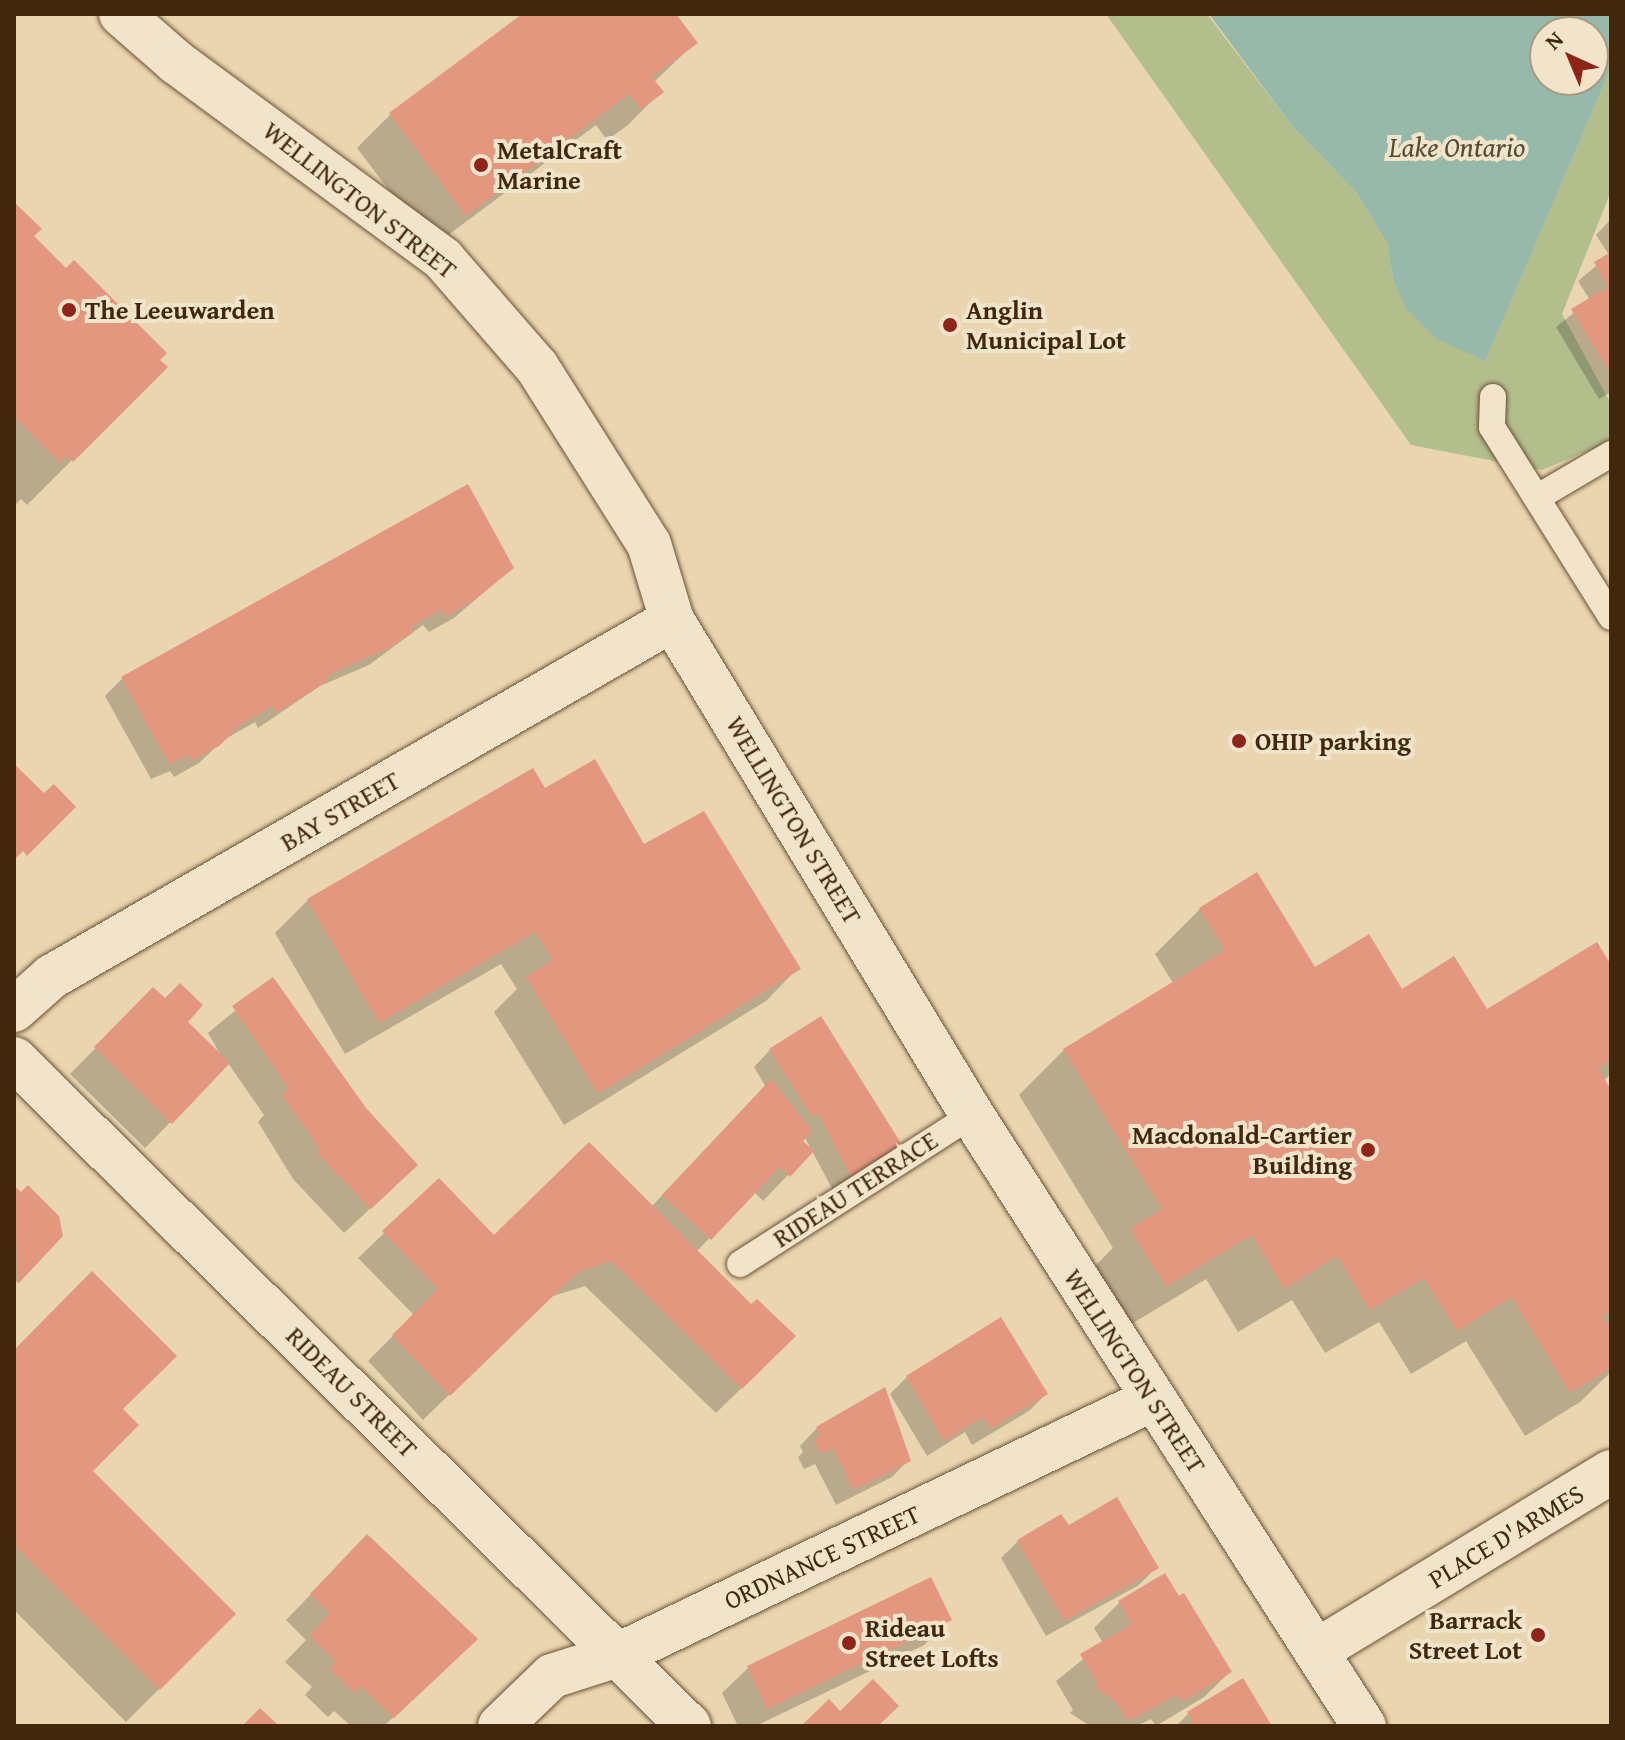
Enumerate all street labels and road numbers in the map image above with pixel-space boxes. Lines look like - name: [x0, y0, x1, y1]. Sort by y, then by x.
- street label: WELLINGTON STREET: [257, 115, 463, 285]
- street label: WELLINGTON STREET: [720, 710, 868, 930]
- street label: BAY STREET: [275, 764, 405, 858]
- street label: RIDEAU TERRACE: [767, 1124, 943, 1254]
- street label: WELLINGTON STREET: [1057, 1263, 1213, 1479]
- street label: RIDEAU STREET: [280, 1320, 424, 1464]
- street label: PLACE D'ARMES: [1423, 1477, 1589, 1595]
- street label: ORDNANCE STREET: [719, 1498, 925, 1616]

